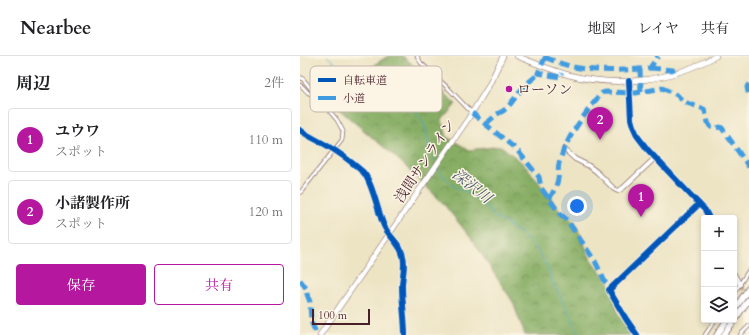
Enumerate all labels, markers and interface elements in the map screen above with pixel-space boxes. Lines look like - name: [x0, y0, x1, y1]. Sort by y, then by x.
- text: Nearbee: [20, 15, 91, 41]
- text: 地図: [588, 19, 616, 38]
- text: レイヤ: [638, 19, 679, 38]
- text: 共有: [701, 19, 729, 38]
- legend: [310, 66, 442, 112]
- text: 周辺: [16, 72, 50, 95]
- text: 自転車道: [343, 73, 387, 88]
- text: 2件: [264, 74, 284, 92]
- place label: ローソン: [517, 80, 572, 99]
- marker: ローソン: [504, 84, 514, 94]
- text: 小道: [343, 91, 365, 106]
- pin: 2: [587, 107, 613, 140]
- street label: 浅間サンライン: [390, 116, 460, 206]
- text: ユウワ: [55, 121, 100, 141]
- text: 1: [27, 131, 33, 149]
- text: 110 m: [249, 131, 283, 149]
- text: スポット: [55, 143, 107, 161]
- water label: 深沢川: [448, 164, 497, 209]
- pin: 1: [628, 184, 654, 217]
- text: 小諸製作所: [55, 193, 130, 213]
- your location: [567, 196, 587, 216]
- text: 2: [27, 203, 33, 221]
- text: 120 m: [249, 203, 283, 221]
- text: スポット: [55, 215, 107, 233]
- map controls: [701, 215, 737, 323]
- button: +: [701, 215, 737, 251]
- button: −: [701, 251, 737, 287]
- button: 保存: [16, 264, 146, 305]
- button: 共有: [154, 264, 284, 305]
- button: layers: [701, 287, 737, 323]
- scale bar: [312, 307, 370, 326]
- text: 100 m: [318, 308, 347, 323]

